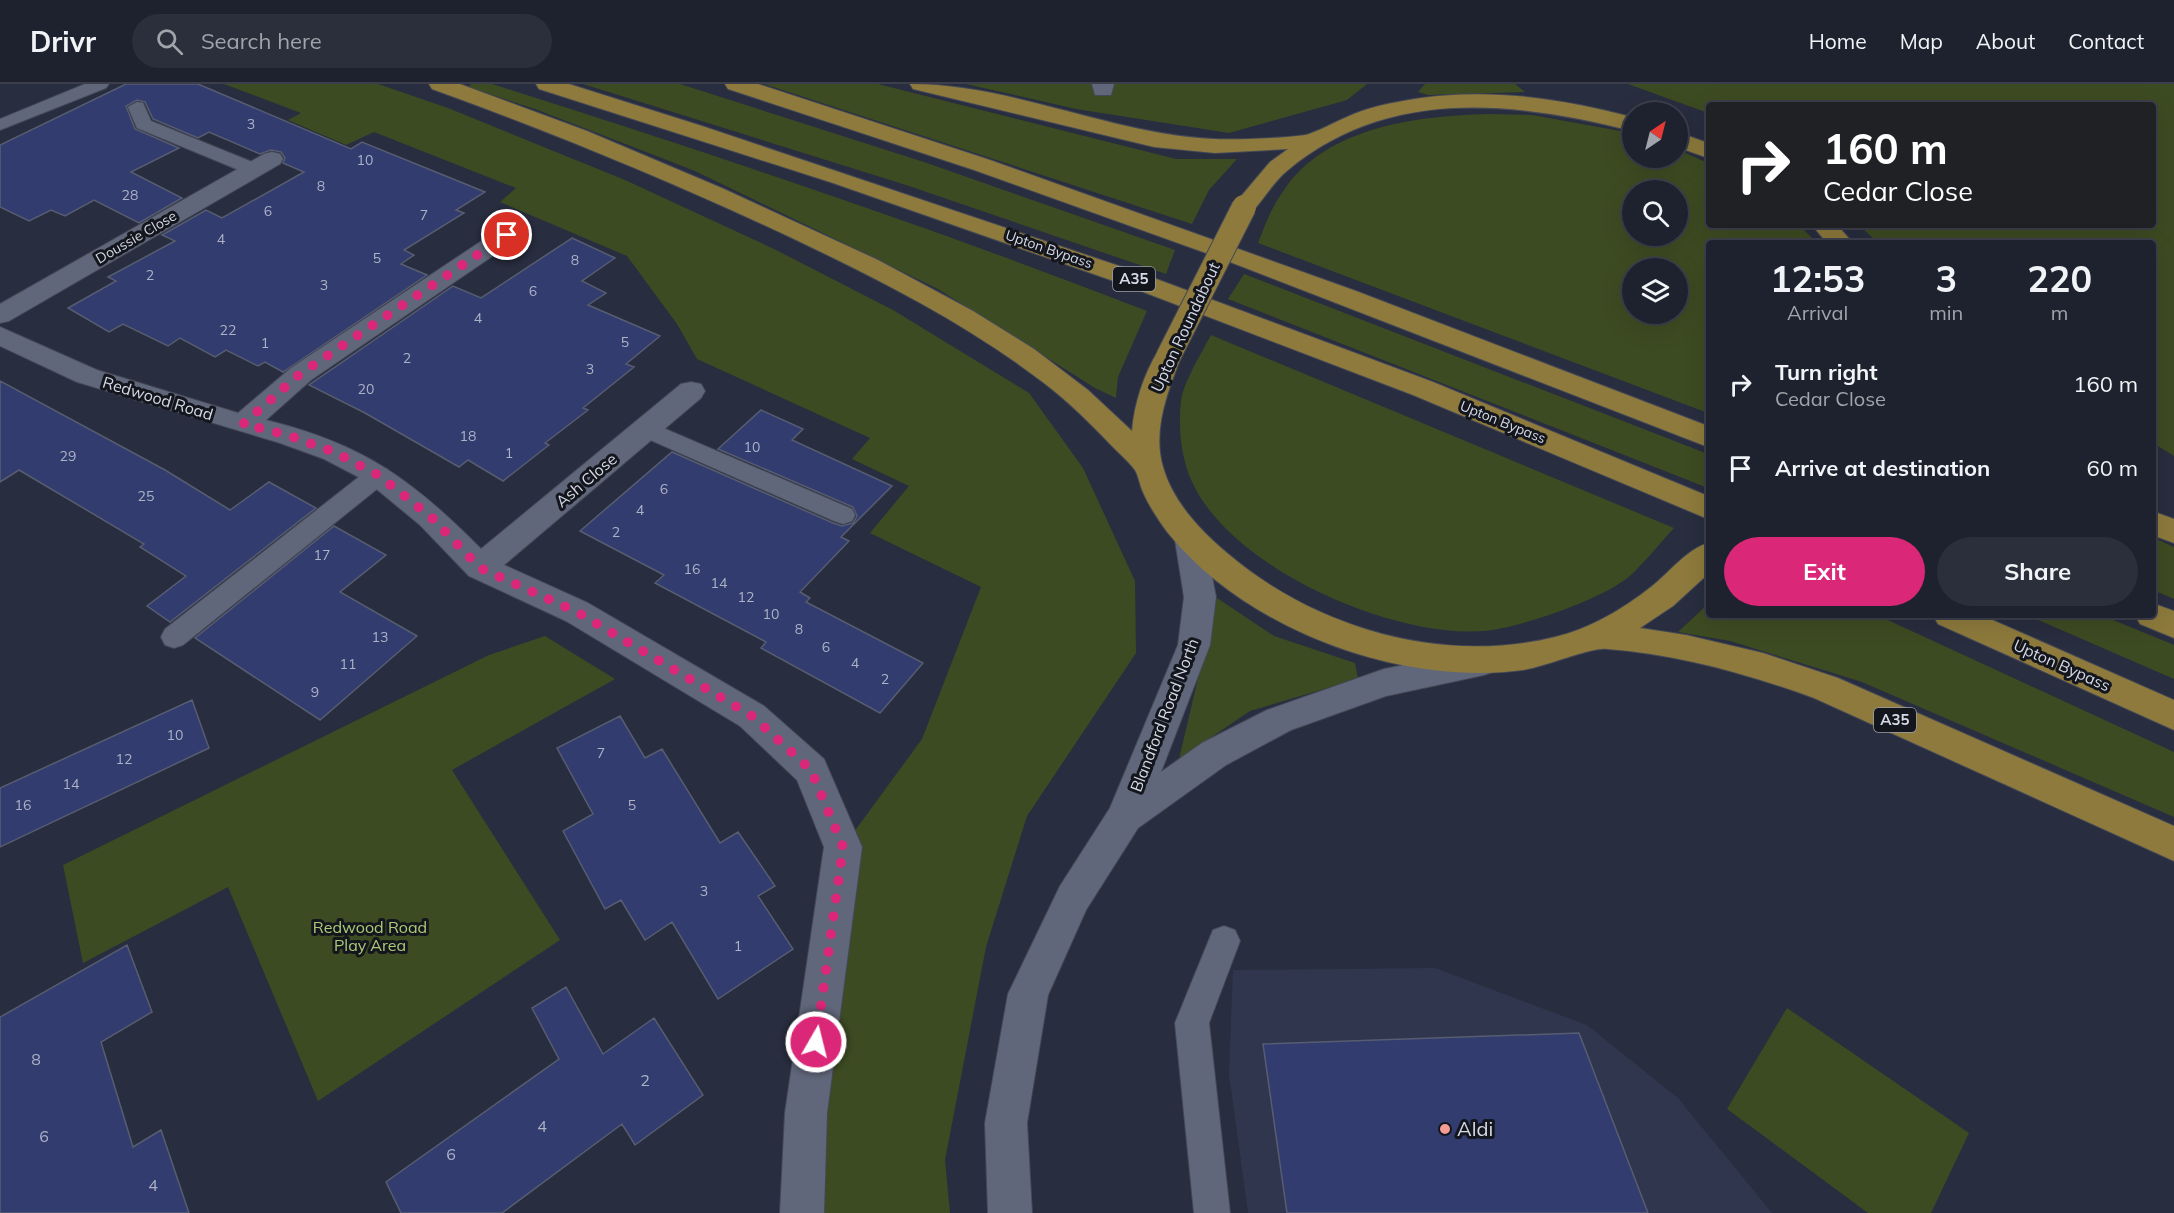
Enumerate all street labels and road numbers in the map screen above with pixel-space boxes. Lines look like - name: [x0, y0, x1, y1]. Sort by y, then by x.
- street label: Doussie Close: [92, 207, 180, 267]
- street label: Upton Bypass: [1003, 226, 1095, 272]
- street label: Upton Roundabout: [1146, 259, 1224, 395]
- road number: A35: [1113, 267, 1155, 291]
- street label: Redwood Road: [100, 372, 216, 424]
- street label: Upton Bypass: [1457, 397, 1549, 447]
- street label: Ash Close: [551, 449, 621, 511]
- street label: Blandford Road North: [1125, 635, 1203, 795]
- street label: Upton Bypass: [2010, 635, 2114, 695]
- road number: A35: [1874, 708, 1916, 732]

